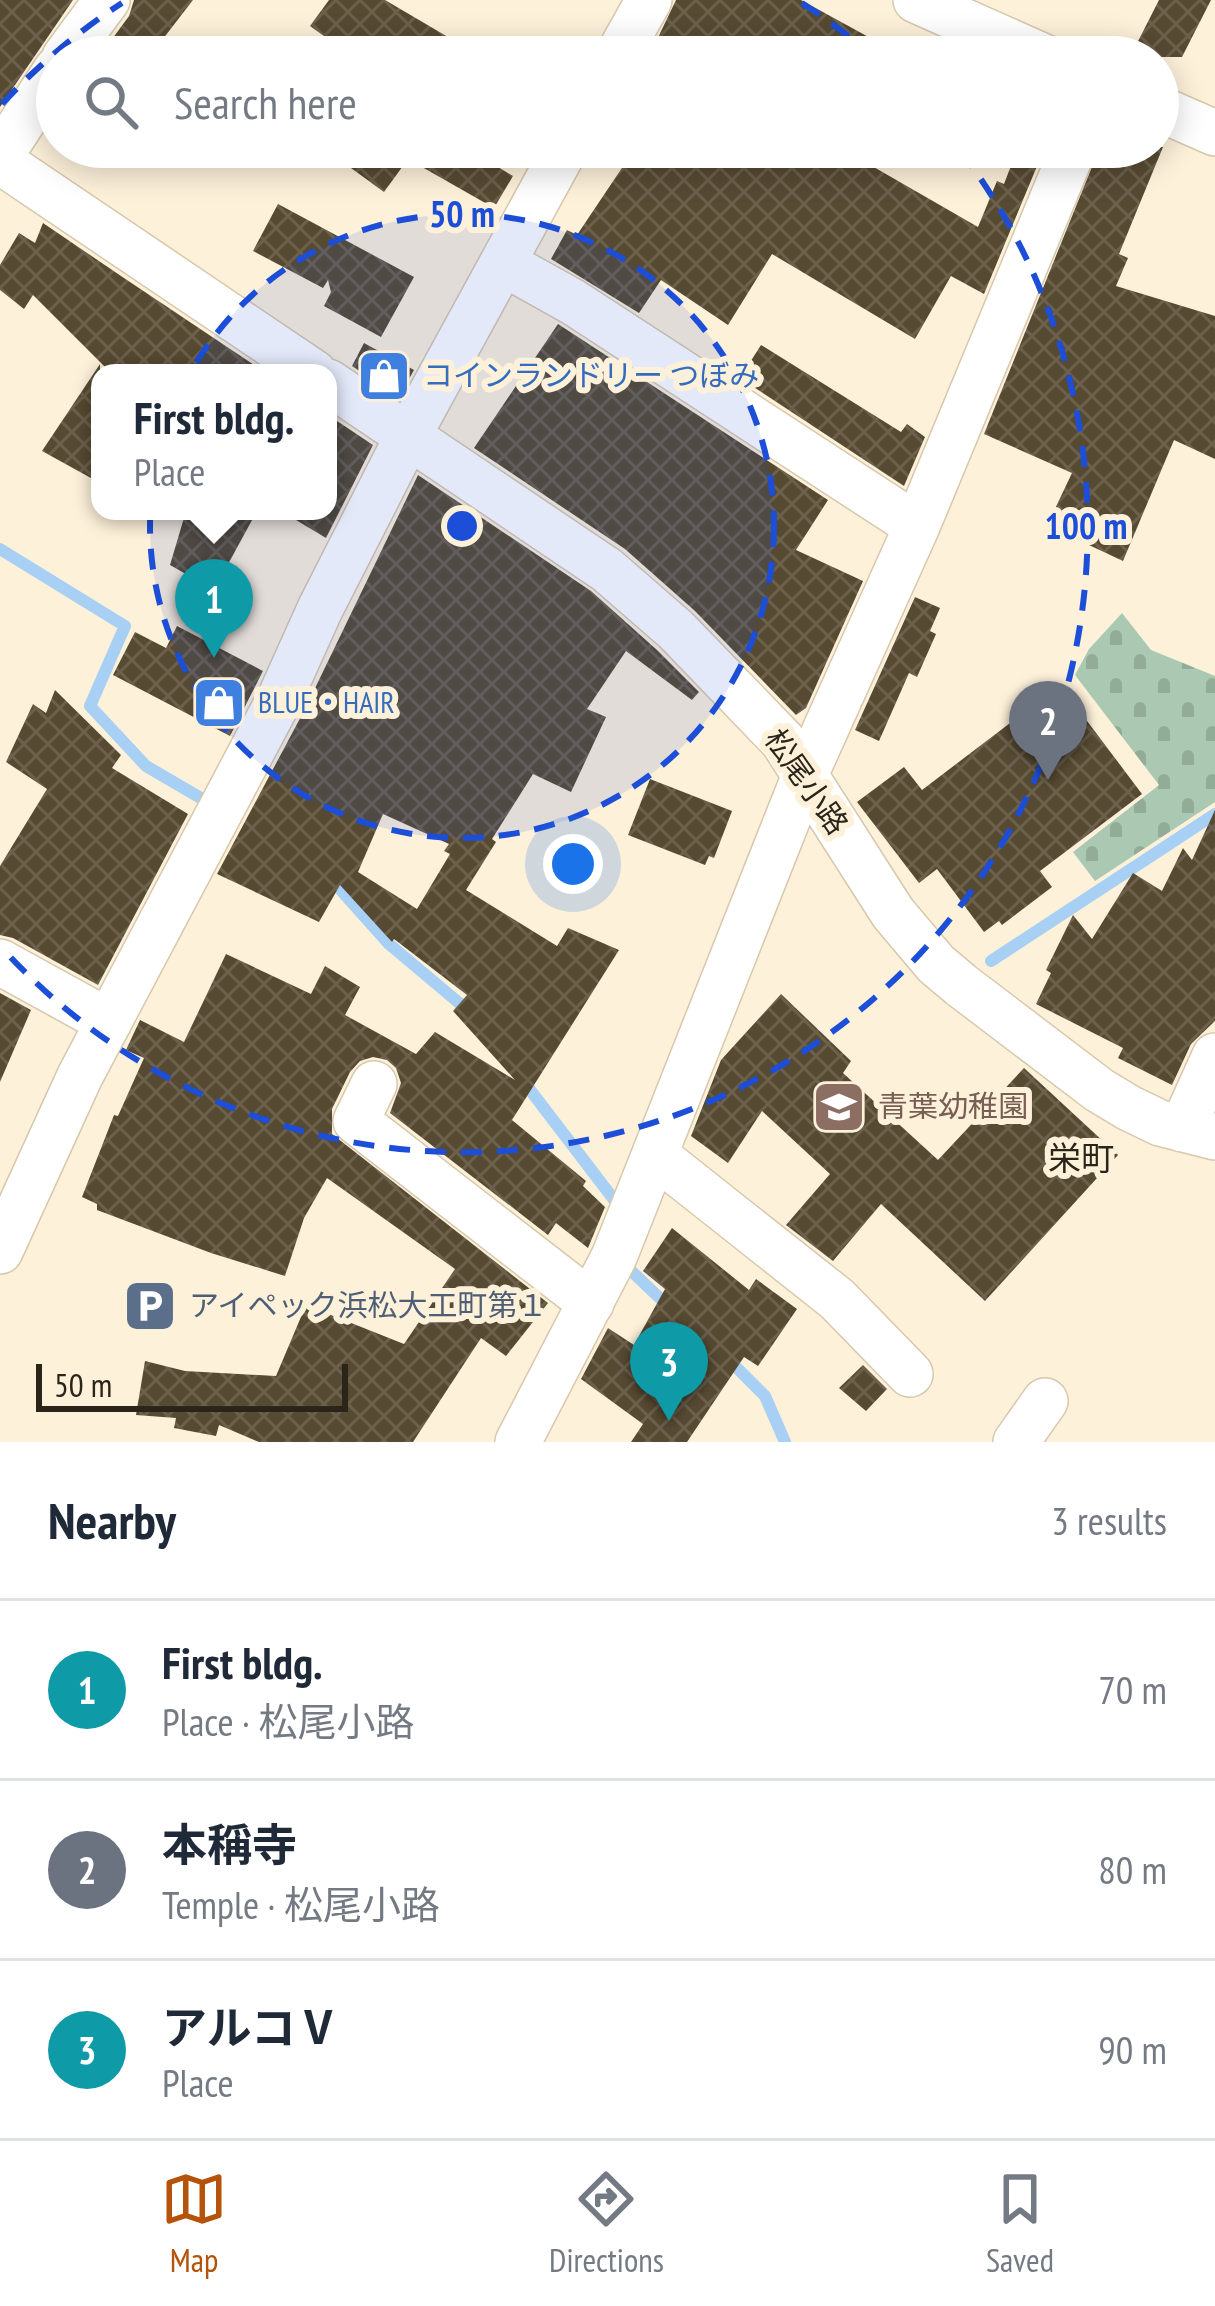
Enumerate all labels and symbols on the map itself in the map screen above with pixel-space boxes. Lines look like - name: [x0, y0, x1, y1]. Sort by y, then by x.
- text: 50 m: [429, 190, 495, 237]
- shop icon: コインランドリー つぼみ: [356, 348, 412, 404]
- place label: コインランドリー つぼみ: [423, 355, 759, 394]
- text: 100 m: [1045, 502, 1127, 549]
- centre of rings: [441, 505, 483, 547]
- pin: 1: [175, 559, 253, 658]
- shop icon: BLUE・HAIR: [191, 675, 247, 731]
- pin: 2: [1009, 681, 1087, 780]
- place label: BLUE・HAIR: [258, 682, 395, 721]
- street label: 松尾小路: [757, 721, 858, 841]
- your location: [543, 834, 603, 894]
- school or university icon: 青葉幼稚園: [811, 1079, 867, 1135]
- place label: 青葉幼稚園: [878, 1086, 1028, 1125]
- district label: 栄町: [1048, 1136, 1114, 1179]
- parking icon: アイペック浜松大工町第１: [122, 1278, 178, 1334]
- place label: アイペック浜松大工町第１: [189, 1285, 548, 1324]
- pin: 3: [630, 1322, 708, 1421]
- scale bar: [36, 1358, 348, 1411]

